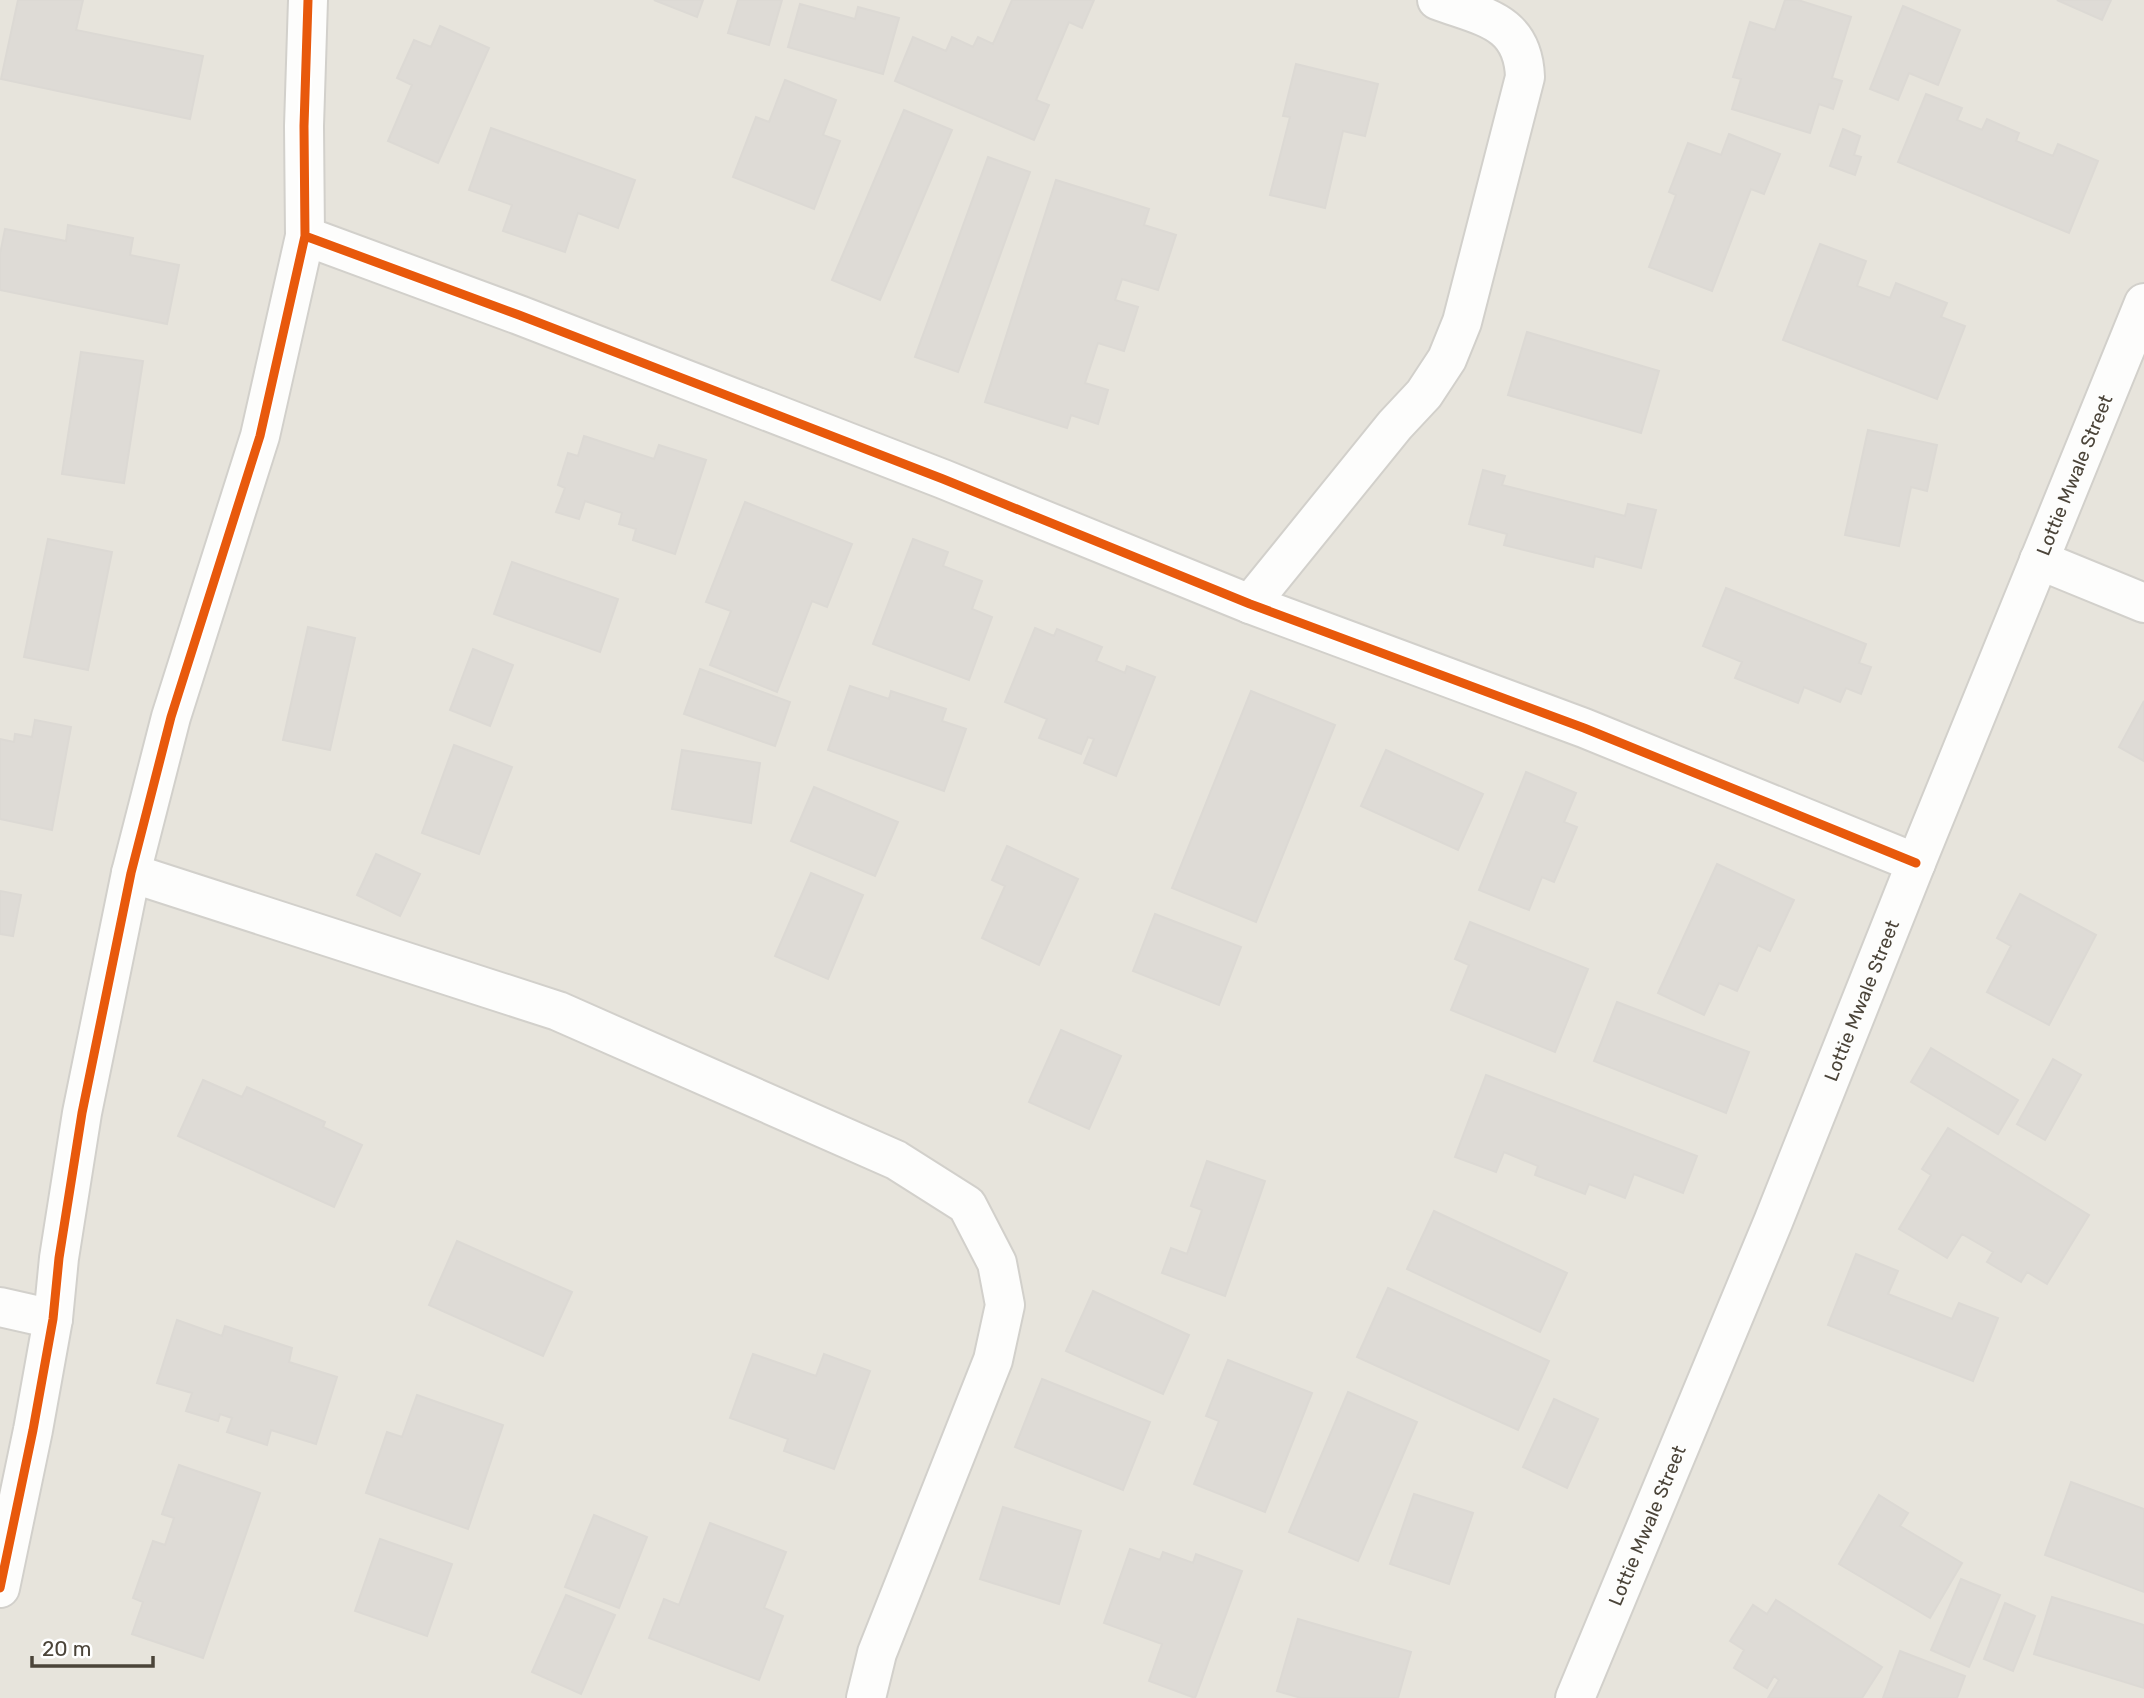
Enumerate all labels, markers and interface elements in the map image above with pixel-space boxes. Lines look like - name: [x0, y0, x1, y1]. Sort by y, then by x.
- street label: Lottie Mwale Street: [2031, 391, 2118, 559]
- street label: Lottie Mwale Street: [1819, 916, 1904, 1085]
- street label: Lottie Mwale Street: [1604, 1441, 1691, 1609]
- scale bar: [32, 1624, 152, 1668]
- text: 20 m: [42, 1636, 91, 1661]

